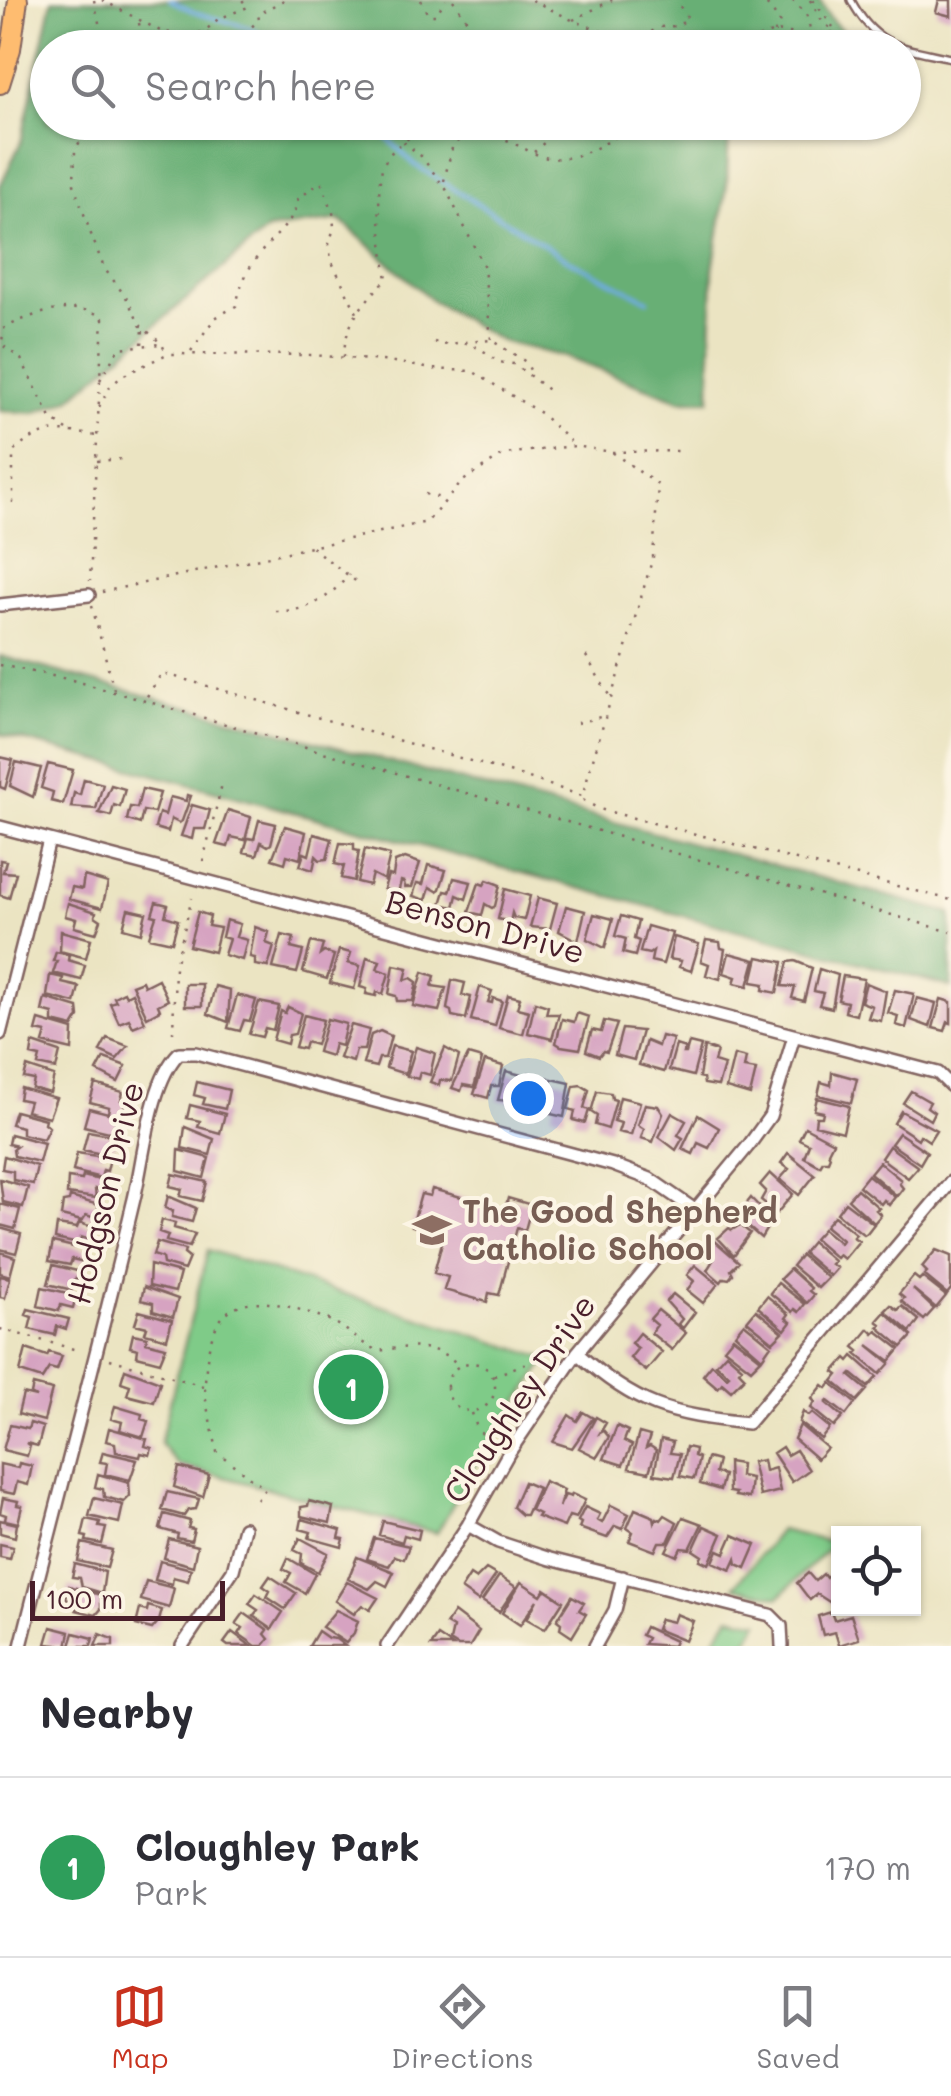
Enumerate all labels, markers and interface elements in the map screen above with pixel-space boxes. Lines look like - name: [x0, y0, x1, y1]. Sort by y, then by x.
- search box: [30, 30, 921, 140]
- icon: search: [65, 58, 120, 113]
- text: Search here: [145, 60, 376, 110]
- street label: Benson Drive: [381, 878, 590, 972]
- your location: [503, 1073, 554, 1124]
- street label: Hodgson Drive: [56, 1077, 152, 1308]
- place label: The Good Shepherd Catholic School: [462, 1189, 778, 1268]
- school or university icon: The Good Shepherd Catholic School: [411, 1209, 453, 1251]
- street label: Cloughley Drive: [433, 1285, 605, 1511]
- pin: 1: [318, 1350, 384, 1424]
- map controls: [831, 1526, 921, 1616]
- button: locate: [831, 1526, 921, 1616]
- scale bar: [30, 1576, 225, 1620]
- text: 100 m: [45, 1580, 123, 1616]
- text: Nearby: [40, 1684, 194, 1739]
- text: Cloughley Park: [135, 1821, 420, 1871]
- text: 1: [65, 1846, 80, 1888]
- text: 170 m: [823, 1846, 911, 1888]
- text: Park: [135, 1871, 208, 1913]
- tab: Map: [111, 1979, 168, 2075]
- tab: Directions: [391, 1979, 534, 2075]
- tab: Saved: [756, 1979, 840, 2075]

